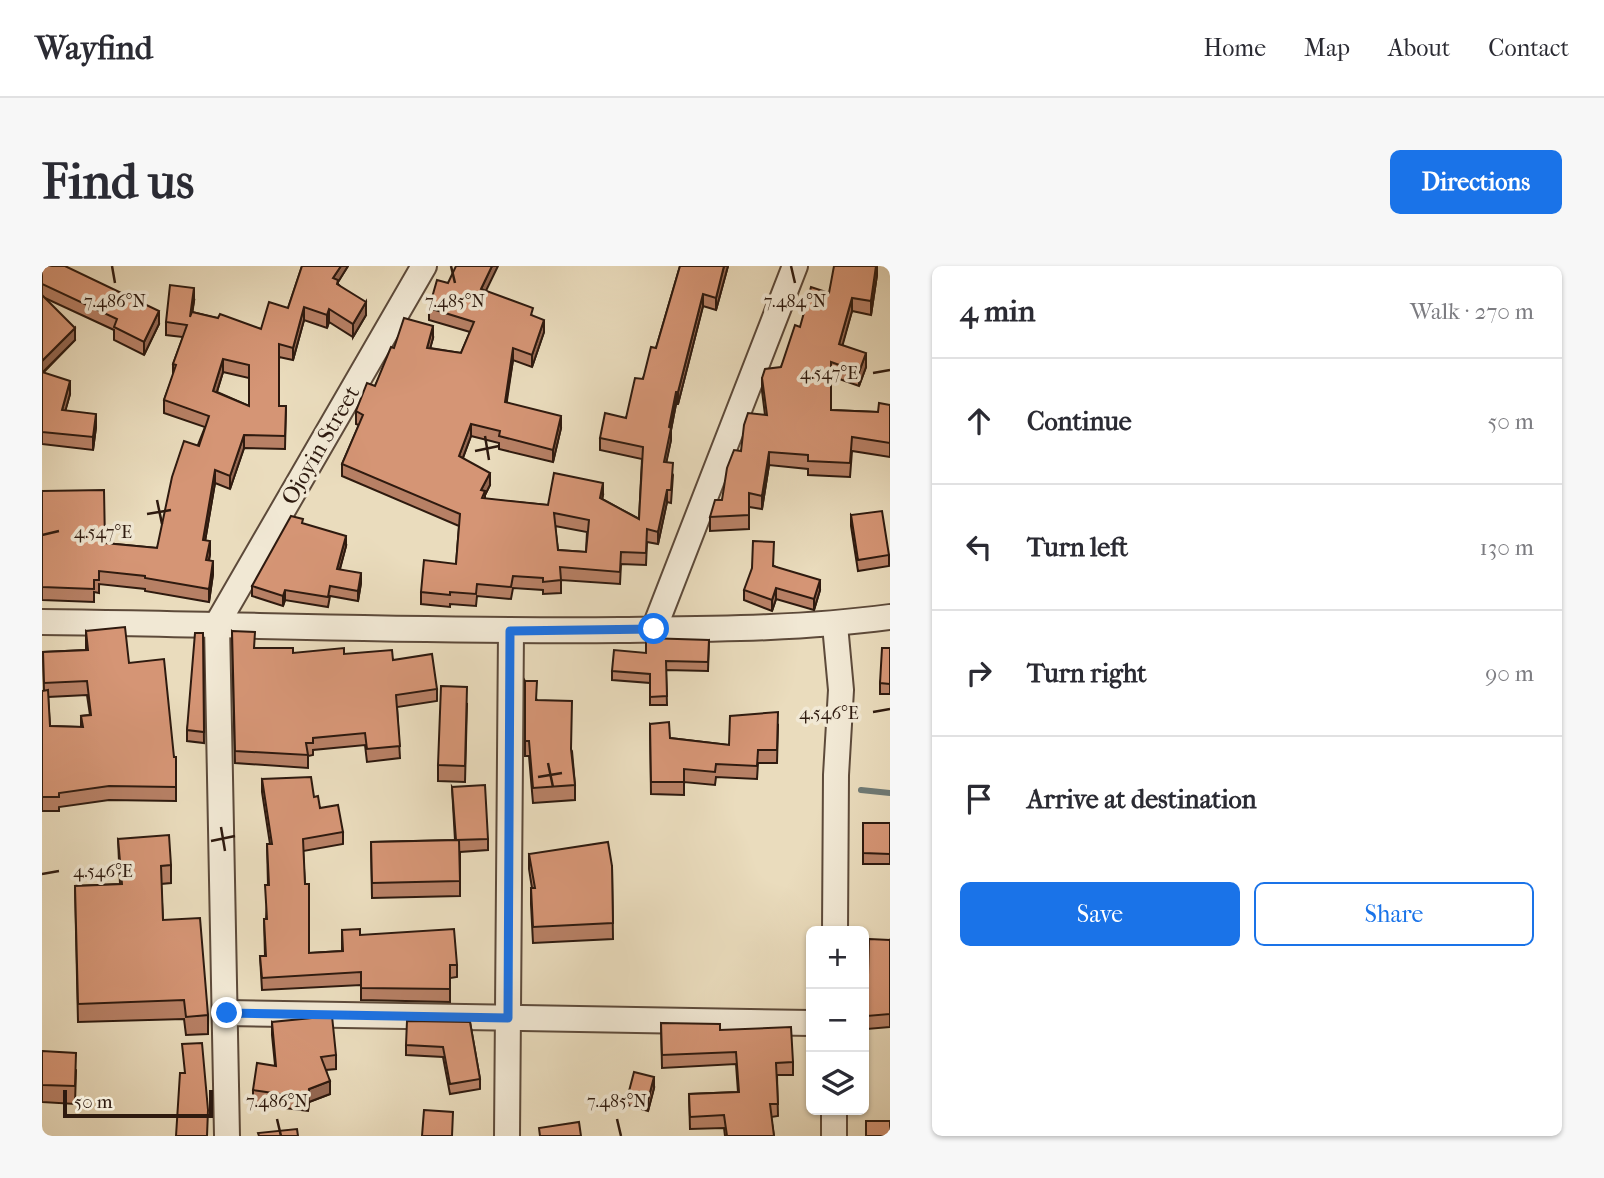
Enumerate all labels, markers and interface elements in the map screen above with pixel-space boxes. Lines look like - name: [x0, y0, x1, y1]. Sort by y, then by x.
- text: Wayfind: [35, 29, 153, 68]
- text: Home: [1204, 34, 1266, 62]
- text: Map: [1304, 34, 1350, 62]
- text: About: [1388, 34, 1450, 62]
- text: Contact: [1488, 34, 1569, 62]
- button: Directions: [1390, 150, 1562, 214]
- text: Find us: [42, 153, 194, 211]
- text: 7.486°N: [84, 291, 146, 312]
- text: 7.485°N: [425, 291, 485, 312]
- text: 7.484°N: [764, 291, 827, 312]
- text: 4 min: [960, 294, 1035, 329]
- text: Walk · 270 m: [1410, 298, 1534, 325]
- text: 4.547°E: [800, 363, 858, 384]
- street label: Ojoyin Street: [276, 381, 365, 510]
- icon: ahead: [960, 402, 998, 440]
- text: Continue: [1027, 406, 1132, 437]
- text: 50 m: [1487, 408, 1534, 435]
- text: 4.547°E: [74, 522, 132, 543]
- icon: left: [960, 528, 998, 566]
- text: Turn left: [1027, 532, 1128, 563]
- text: 130 m: [1480, 534, 1534, 561]
- route start: [638, 613, 669, 644]
- icon: right: [960, 654, 998, 692]
- text: Turn right: [1027, 658, 1147, 689]
- text: 90 m: [1485, 660, 1534, 687]
- text: 4.546°E: [799, 703, 859, 724]
- icon: arrive: [960, 780, 998, 818]
- text: Arrive at destination: [1027, 784, 1257, 815]
- text: 4.546°E: [73, 861, 133, 882]
- button: Save: [960, 882, 1240, 946]
- button: Share: [1254, 882, 1534, 946]
- map controls: [806, 926, 869, 1115]
- button: +: [806, 926, 869, 989]
- button: −: [806, 989, 869, 1052]
- route end: [211, 997, 242, 1028]
- button: layers: [806, 1052, 869, 1115]
- scale bar: [63, 1087, 214, 1119]
- text: 50 m: [74, 1091, 113, 1113]
- text: 7.486°N: [246, 1091, 308, 1112]
- text: 7.485°N: [587, 1091, 647, 1112]

